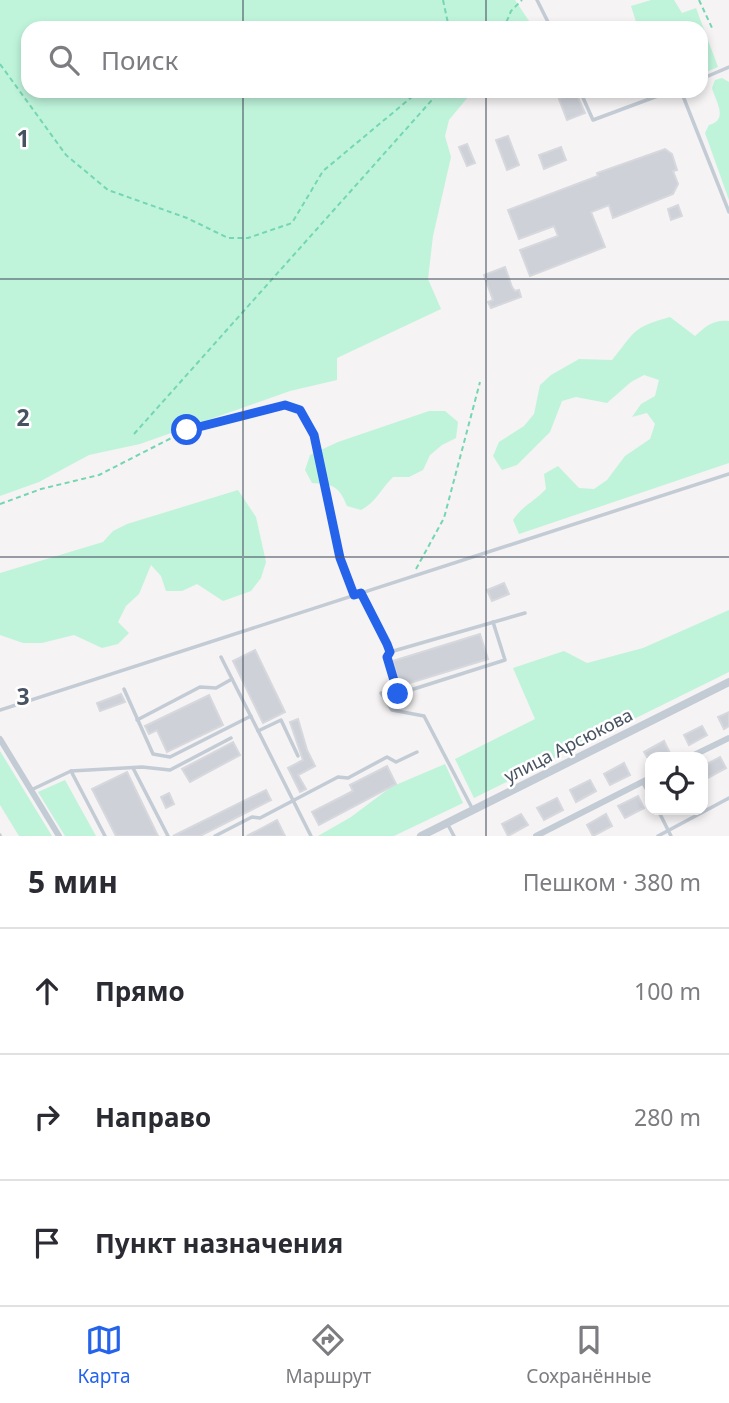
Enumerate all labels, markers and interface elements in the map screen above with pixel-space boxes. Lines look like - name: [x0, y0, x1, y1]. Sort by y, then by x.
- search box: [21, 21, 708, 98]
- icon: search: [45, 41, 83, 79]
- text: Поиск: [101, 42, 178, 78]
- text: 1: [16, 122, 30, 154]
- text: 2: [16, 401, 30, 433]
- route start: [171, 414, 202, 445]
- route end: [382, 678, 413, 709]
- text: 3: [16, 680, 30, 712]
- street label: улица Арсюкова: [500, 702, 636, 788]
- map controls: [645, 752, 708, 815]
- button: locate: [645, 752, 708, 815]
- text: 5 мин: [28, 861, 118, 902]
- text: Пешком · 380 m: [523, 866, 701, 898]
- icon: ahead: [28, 972, 66, 1010]
- text: Прямо: [95, 973, 185, 1009]
- text: 100 m: [634, 975, 701, 1007]
- icon: right: [28, 1098, 66, 1136]
- text: Направо: [95, 1099, 211, 1135]
- text: 280 m: [634, 1101, 701, 1133]
- icon: arrive: [28, 1224, 66, 1262]
- text: Пункт назначения: [95, 1225, 343, 1261]
- tab: Карта: [77, 1321, 131, 1389]
- tab: Маршрут: [285, 1321, 371, 1389]
- tab: Сохранённые: [526, 1321, 652, 1389]

